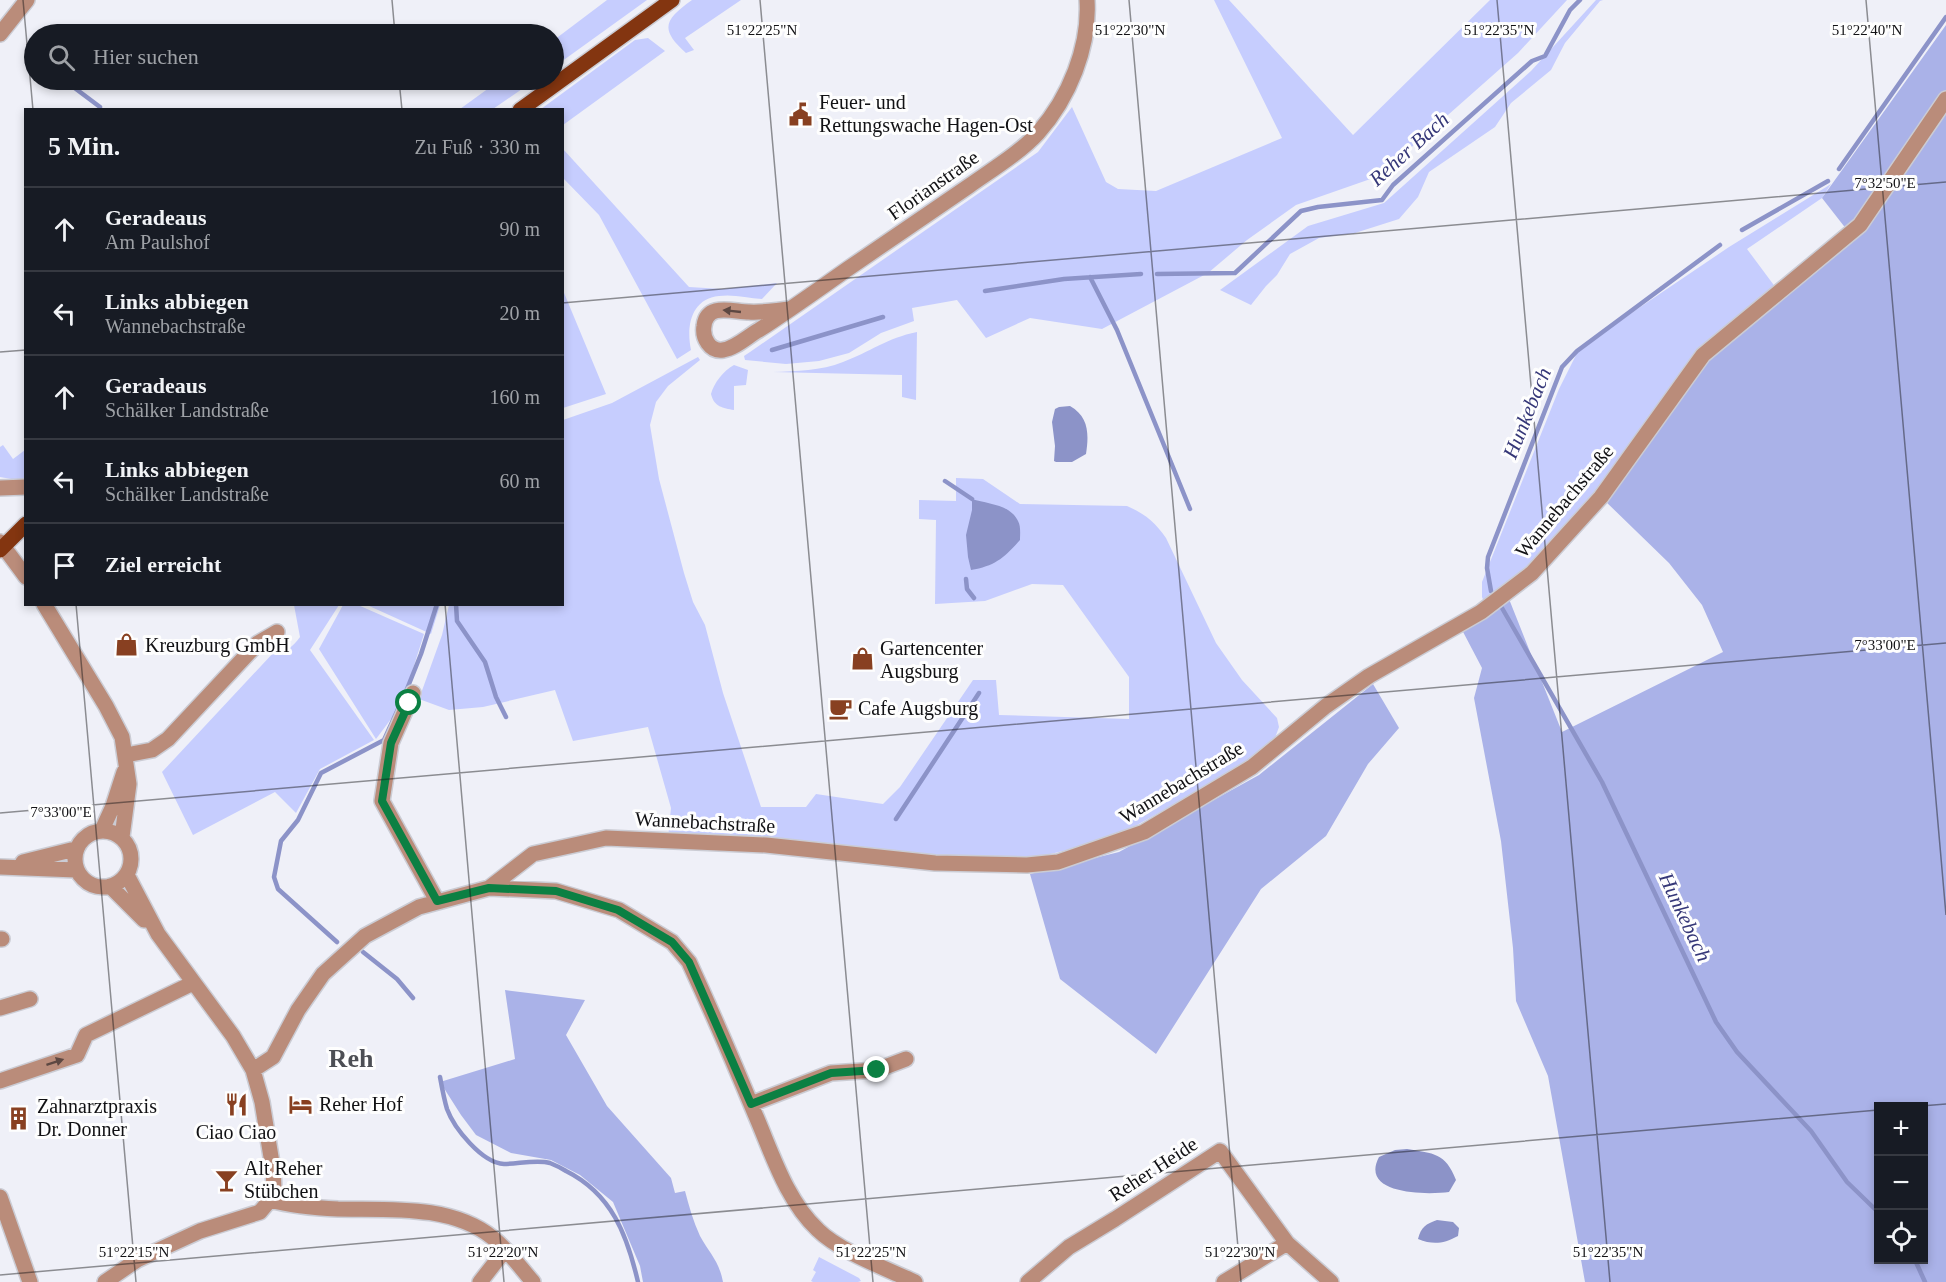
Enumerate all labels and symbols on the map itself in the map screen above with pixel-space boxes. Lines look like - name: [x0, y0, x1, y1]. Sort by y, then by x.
- text: 51°22'25"N: [727, 22, 797, 38]
- text: 51°22'30"N: [1095, 22, 1165, 38]
- text: 51°22'35"N: [1464, 22, 1534, 38]
- text: 51°22'40"N: [1832, 22, 1902, 38]
- place label: Feuer- und Rettungswache Hagen-Ost: [819, 91, 1033, 137]
- public building icon: Feuer- und Rettungswache Hagen-Ost: [788, 101, 814, 127]
- water label: Reher Bach: [1364, 107, 1454, 192]
- street label: Florianstraße: [883, 146, 983, 224]
- text: 7°32'50"E: [1854, 175, 1916, 191]
- one-way arrow: [722, 306, 741, 316]
- water label: Hunkebach: [1498, 364, 1556, 463]
- street label: Wannebachstraße: [1510, 440, 1618, 562]
- shop icon: Kreuzburg GmbH: [114, 632, 140, 658]
- place label: Kreuzburg GmbH: [145, 634, 290, 657]
- place label: Gartencenter Augsburg: [880, 637, 984, 683]
- text: 7°33'00"E: [1854, 637, 1916, 653]
- shop icon: Gartencenter Augsburg: [849, 646, 875, 672]
- route start: [395, 689, 421, 715]
- cafe icon: Cafe Augsburg: [827, 695, 853, 721]
- place label: Cafe Augsburg: [858, 697, 978, 720]
- street label: Wannebachstraße: [1115, 736, 1247, 828]
- text: 7°33'00"E: [30, 804, 92, 820]
- street label: Wannebachstraße: [634, 807, 776, 837]
- water label: Hunkebach: [1653, 868, 1716, 965]
- district label: Reh: [329, 1044, 374, 1073]
- route end: [863, 1056, 889, 1082]
- one-way arrow: [47, 1057, 65, 1066]
- restaurant icon: Ciao Ciao: [223, 1091, 249, 1117]
- hotel icon: Reher Hof: [288, 1091, 314, 1117]
- place label: Reher Hof: [319, 1093, 403, 1115]
- place label: Zahnarztpraxis Dr. Donner: [37, 1095, 157, 1140]
- building icon: Zahnarztpraxis Dr. Donner: [6, 1105, 32, 1131]
- place label: Ciao Ciao: [196, 1121, 276, 1143]
- street label: Reher Heide: [1105, 1132, 1201, 1206]
- place label: Alt Reher Stübchen: [244, 1157, 323, 1202]
- bar icon: Alt Reher Stübchen: [213, 1167, 239, 1193]
- text: 51°22'15"N: [99, 1244, 169, 1260]
- text: 51°22'20"N: [468, 1244, 538, 1260]
- text: 51°22'25"N: [836, 1244, 906, 1260]
- text: 51°22'30"N: [1205, 1244, 1275, 1260]
- text: 51°22'35"N: [1573, 1244, 1643, 1260]

